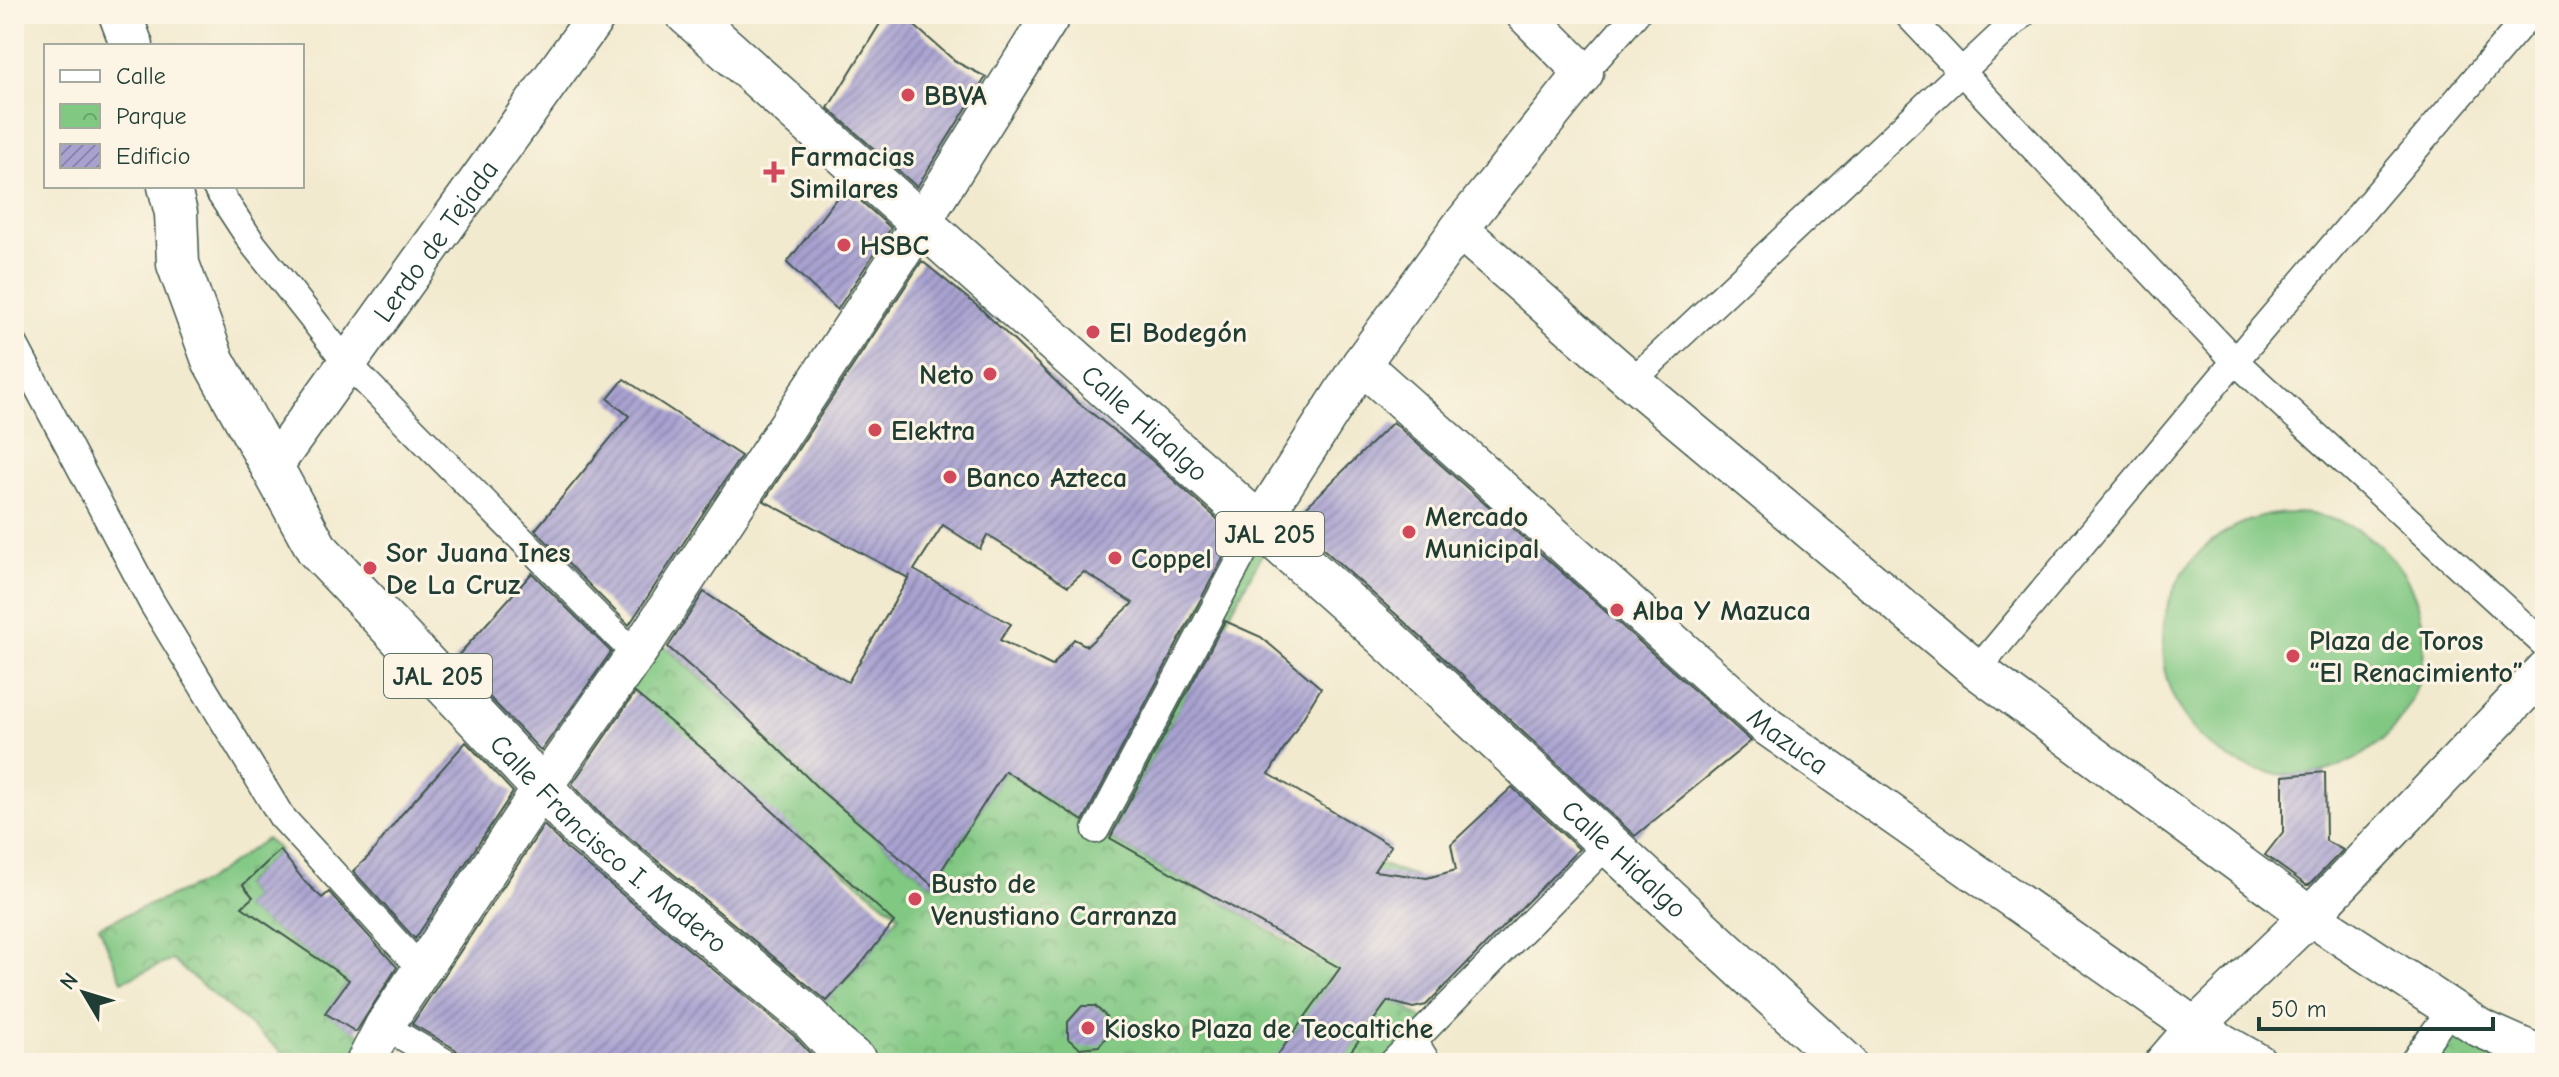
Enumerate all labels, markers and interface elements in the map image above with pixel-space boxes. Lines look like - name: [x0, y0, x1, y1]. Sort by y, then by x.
- legend: [44, 44, 304, 188]
- text: Calle: [116, 62, 166, 90]
- place label: BBVA: [924, 80, 987, 112]
- marker: BBVA: [899, 86, 917, 104]
- text: Parque: [116, 102, 187, 130]
- place label: Farmacias Similares: [790, 141, 914, 205]
- text: Edificio: [116, 142, 191, 170]
- street label: Lerdo de Tejada: [367, 154, 505, 328]
- marker: Farmacias Similares: [765, 163, 783, 181]
- place label: HSBC: [860, 230, 929, 262]
- marker: HSBC: [835, 236, 853, 254]
- place label: El Bodegón: [1109, 317, 1247, 349]
- marker: El Bodegón: [1084, 323, 1102, 341]
- place label: Neto: [919, 359, 974, 391]
- street label: Calle Hidalgo: [1075, 359, 1215, 488]
- marker: Neto: [981, 365, 999, 383]
- place label: Elektra: [891, 415, 975, 447]
- marker: Elektra: [866, 421, 884, 439]
- place label: Banco Azteca: [966, 462, 1127, 494]
- marker: Banco Azteca: [941, 468, 959, 486]
- place label: Mercado Municipal: [1425, 501, 1539, 565]
- road number: JAL 205: [1216, 512, 1324, 556]
- marker: Mercado Municipal: [1400, 523, 1418, 541]
- place label: Sor Juana Ines De La Cruz: [386, 537, 571, 601]
- place label: Coppel: [1131, 543, 1212, 575]
- marker: Coppel: [1106, 549, 1124, 567]
- marker: Sor Juana Ines De La Cruz: [361, 559, 379, 577]
- place label: Alba Y Mazuca: [1633, 595, 1811, 627]
- marker: Alba Y Mazuca: [1608, 601, 1626, 619]
- place label: Plaza de Toros “El Renacimiento”: [2309, 625, 2523, 689]
- marker: Plaza de Toros “El Renacimiento”: [2284, 647, 2302, 665]
- road number: JAL 205: [384, 654, 492, 698]
- street label: Mazuca: [1741, 701, 1835, 782]
- street label: Calle Francisco I. Madero: [483, 728, 733, 960]
- street label: Calle Hidalgo: [1555, 794, 1693, 925]
- place label: Busto de Venustiano Carranza: [931, 868, 1178, 932]
- marker: Busto de Venustiano Carranza: [906, 890, 924, 908]
- north arrow: [44, 953, 124, 1033]
- text: N: [54, 968, 84, 995]
- scale bar: [2259, 981, 2493, 1031]
- text: 50 m: [2271, 995, 2327, 1023]
- place label: Kiosko Plaza de Teocaltiche: [1104, 1013, 1434, 1045]
- marker: Kiosko Plaza de Teocaltiche: [1079, 1019, 1097, 1037]

